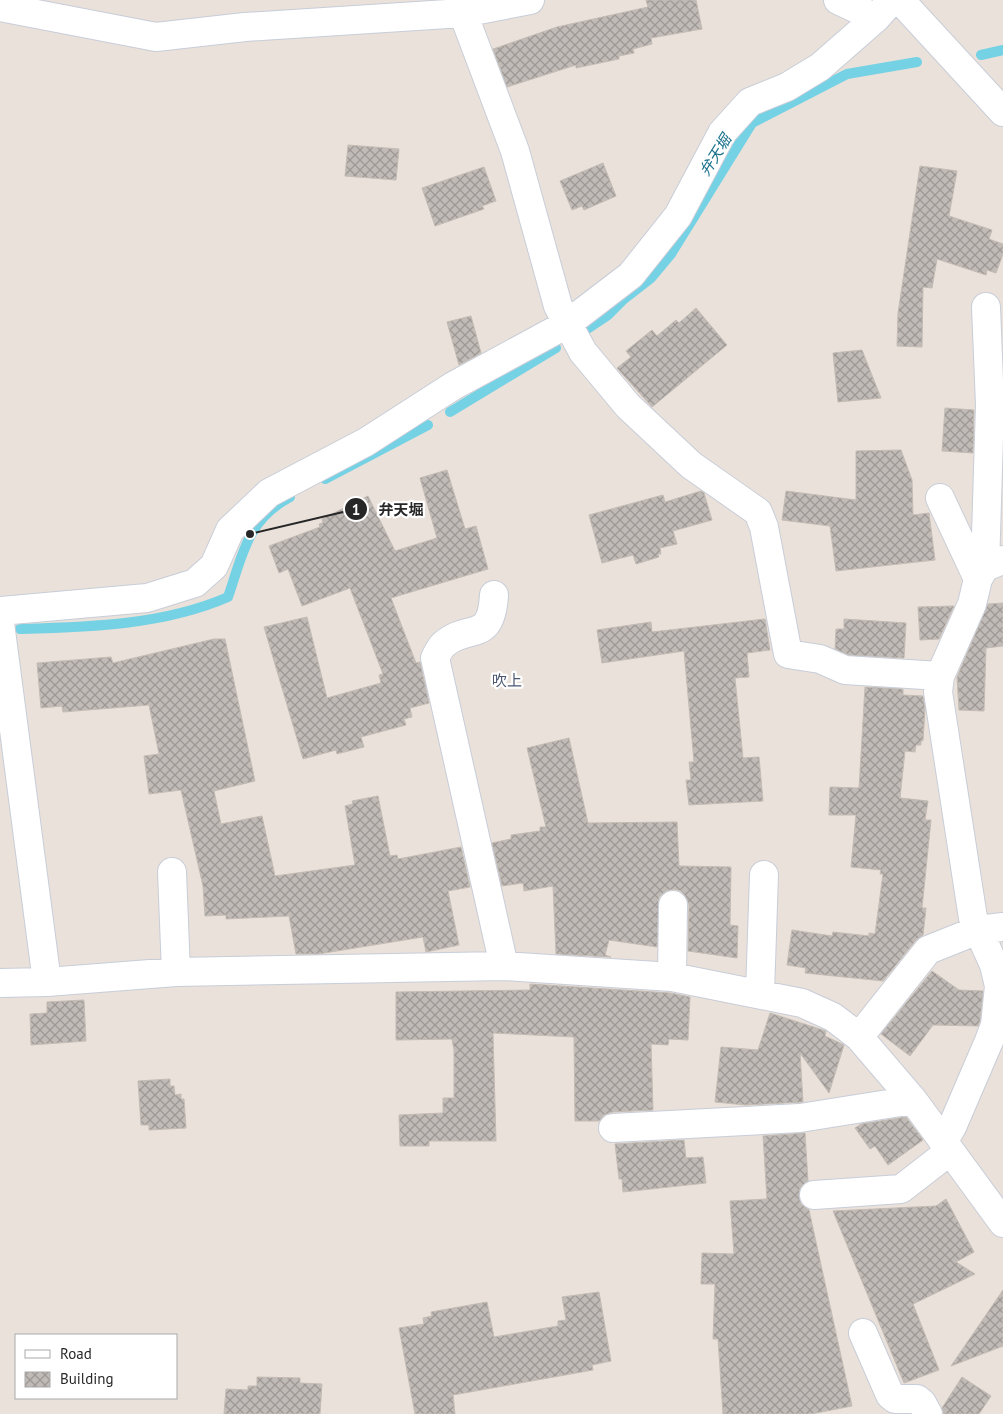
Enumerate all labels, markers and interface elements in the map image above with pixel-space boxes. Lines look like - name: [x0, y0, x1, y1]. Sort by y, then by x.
- water label: 弁天堀: [695, 129, 736, 179]
- callout: 弁天堀: [343, 494, 433, 524]
- text: 1: [352, 500, 360, 519]
- text: 弁天堀: [378, 500, 424, 519]
- district label: 吹上: [492, 671, 522, 690]
- legend: [15, 1334, 178, 1399]
- text: Road: [60, 1344, 92, 1363]
- text: Building: [60, 1369, 114, 1388]

